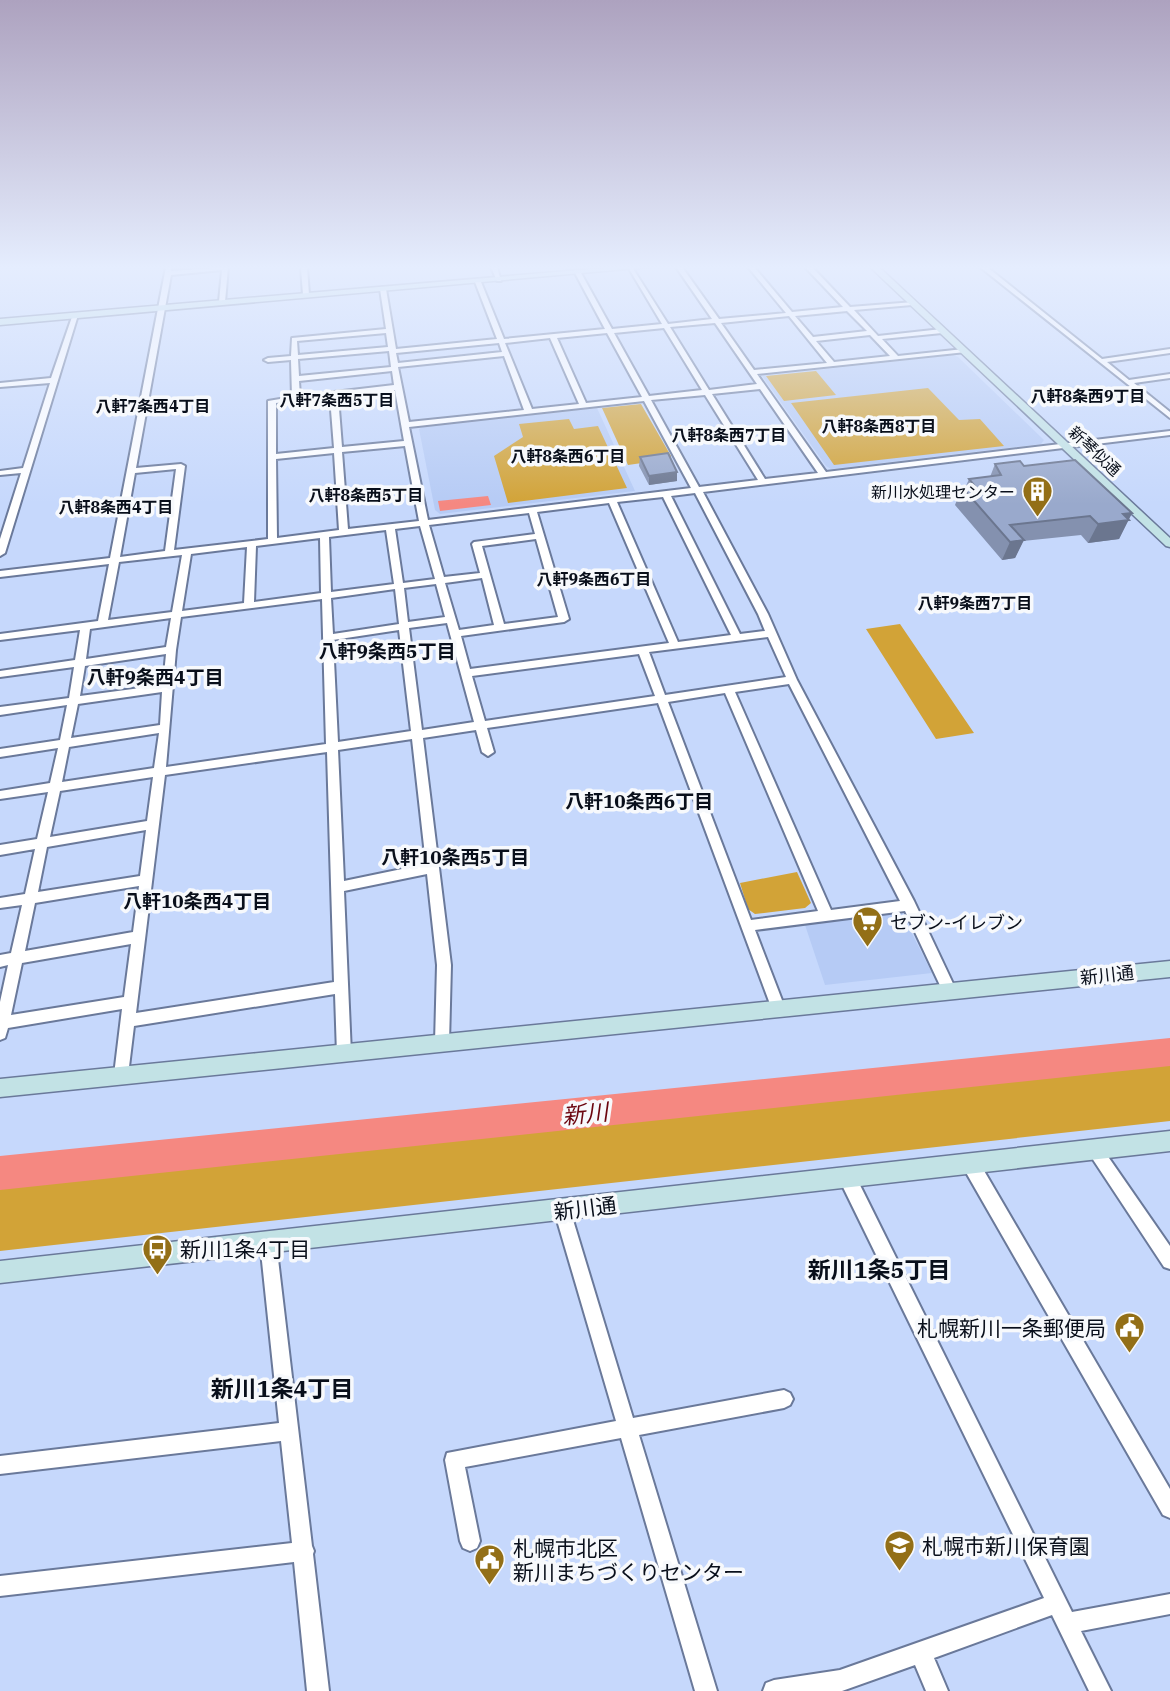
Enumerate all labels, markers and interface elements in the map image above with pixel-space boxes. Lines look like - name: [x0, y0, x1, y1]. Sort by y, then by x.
- district label: 八軒8条西9丁目: [1030, 386, 1146, 406]
- district label: 八軒7条西5丁目: [279, 390, 395, 410]
- district label: 八軒7条西4丁目: [95, 396, 211, 416]
- district label: 八軒8条西8丁目: [821, 416, 937, 436]
- street label: 新琴似通: [1065, 422, 1125, 480]
- district label: 八軒8条西7丁目: [671, 425, 787, 445]
- district label: 八軒8条西6丁目: [510, 446, 626, 466]
- building icon: 新川水処理センター: [1021, 475, 1055, 519]
- place label: 新川水処理センター: [871, 482, 1015, 502]
- district label: 八軒8条西5丁目: [308, 485, 424, 505]
- district label: 八軒8条西4丁目: [58, 497, 174, 517]
- district label: 八軒9条西6丁目: [536, 569, 652, 589]
- district label: 八軒9条西7丁目: [917, 593, 1033, 613]
- district label: 八軒9条西5丁目: [319, 639, 455, 663]
- district label: 八軒9条西4丁目: [87, 665, 223, 689]
- district label: 八軒10条西6丁目: [565, 789, 713, 813]
- district label: 八軒10条西5丁目: [381, 845, 529, 869]
- district label: 八軒10条西4丁目: [123, 889, 271, 913]
- supermarket icon: セブン-イレブン: [850, 905, 884, 949]
- place label: セブン-イレブン: [890, 911, 1023, 934]
- street label: 新川通: [1079, 961, 1135, 989]
- water label: 新川: [561, 1095, 612, 1130]
- street label: 新川通: [552, 1190, 618, 1226]
- bus stop icon: 新川1条4丁目: [140, 1232, 174, 1276]
- place label: 新川1条4丁目: [180, 1235, 310, 1263]
- district label: 新川1条5丁目: [808, 1254, 950, 1284]
- public building icon: 札幌新川一条郵便局: [1112, 1311, 1146, 1355]
- place label: 札幌新川一条郵便局: [917, 1314, 1106, 1342]
- district label: 新川1条4丁目: [211, 1373, 353, 1403]
- school or university icon: 札幌市新川保育園: [882, 1529, 916, 1573]
- place label: 札幌市新川保育園: [922, 1532, 1090, 1560]
- place label: 札幌市北区 新川まちづくりセンター: [513, 1534, 744, 1586]
- public building icon: 札幌市北区 新川まちづくりセンター: [473, 1543, 507, 1587]

